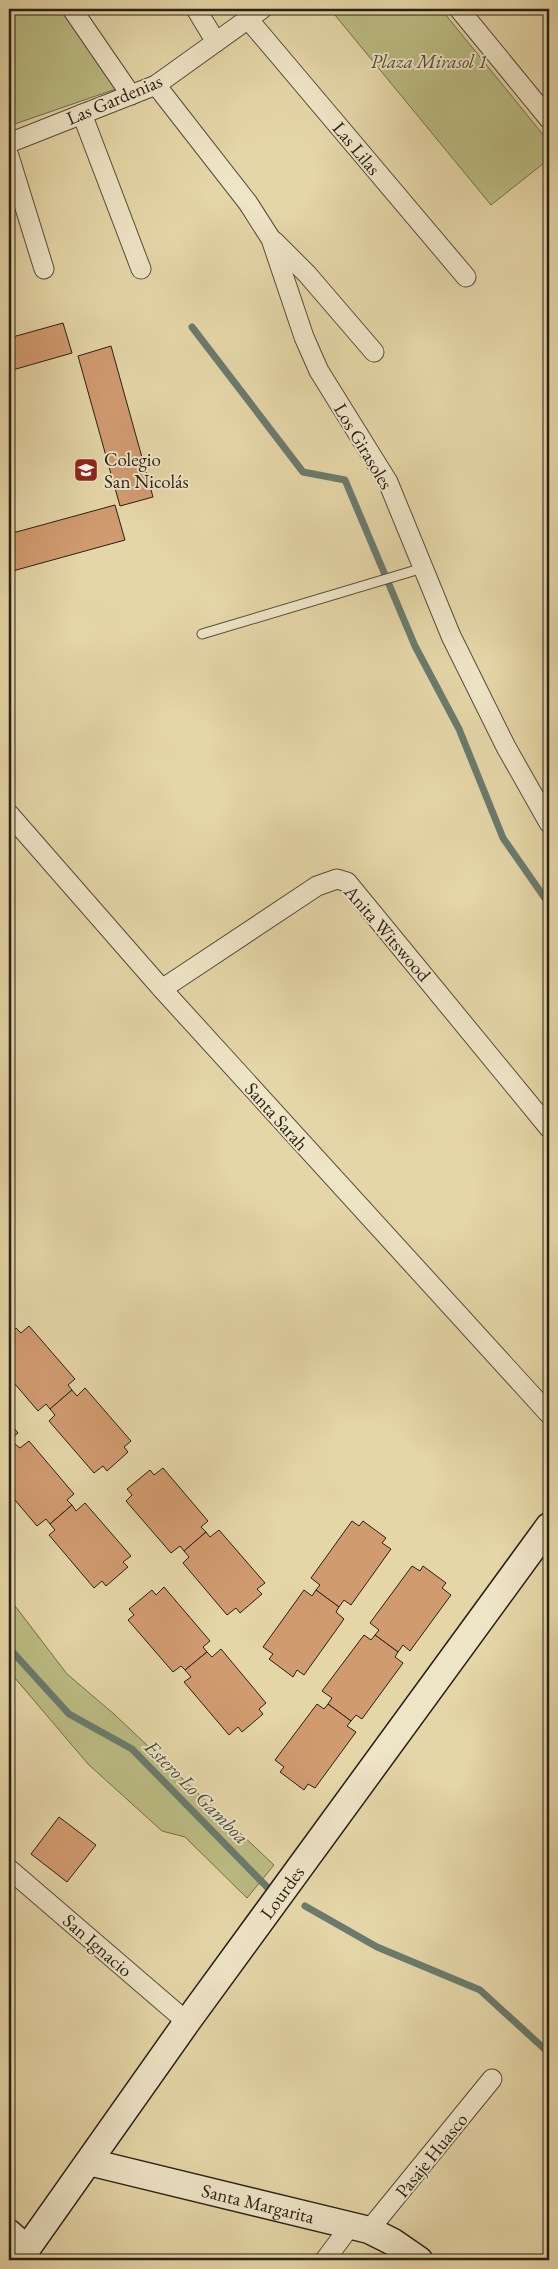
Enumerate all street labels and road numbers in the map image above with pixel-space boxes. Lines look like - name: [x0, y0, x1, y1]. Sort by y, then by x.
- street label: Las Gardenias: [62, 68, 166, 131]
- street label: Las Lilas: [327, 116, 386, 180]
- street label: Los Girasoles: [328, 399, 399, 494]
- street label: Anita Witswood: [338, 879, 437, 987]
- street label: Santa Sarah: [239, 1077, 314, 1156]
- street label: Lourdes: [254, 1861, 310, 1924]
- street label: San Ignacio: [58, 1908, 138, 1982]
- street label: Pasaje Huasco: [390, 2108, 473, 2203]
- street label: Santa Margarita: [199, 2178, 317, 2229]

